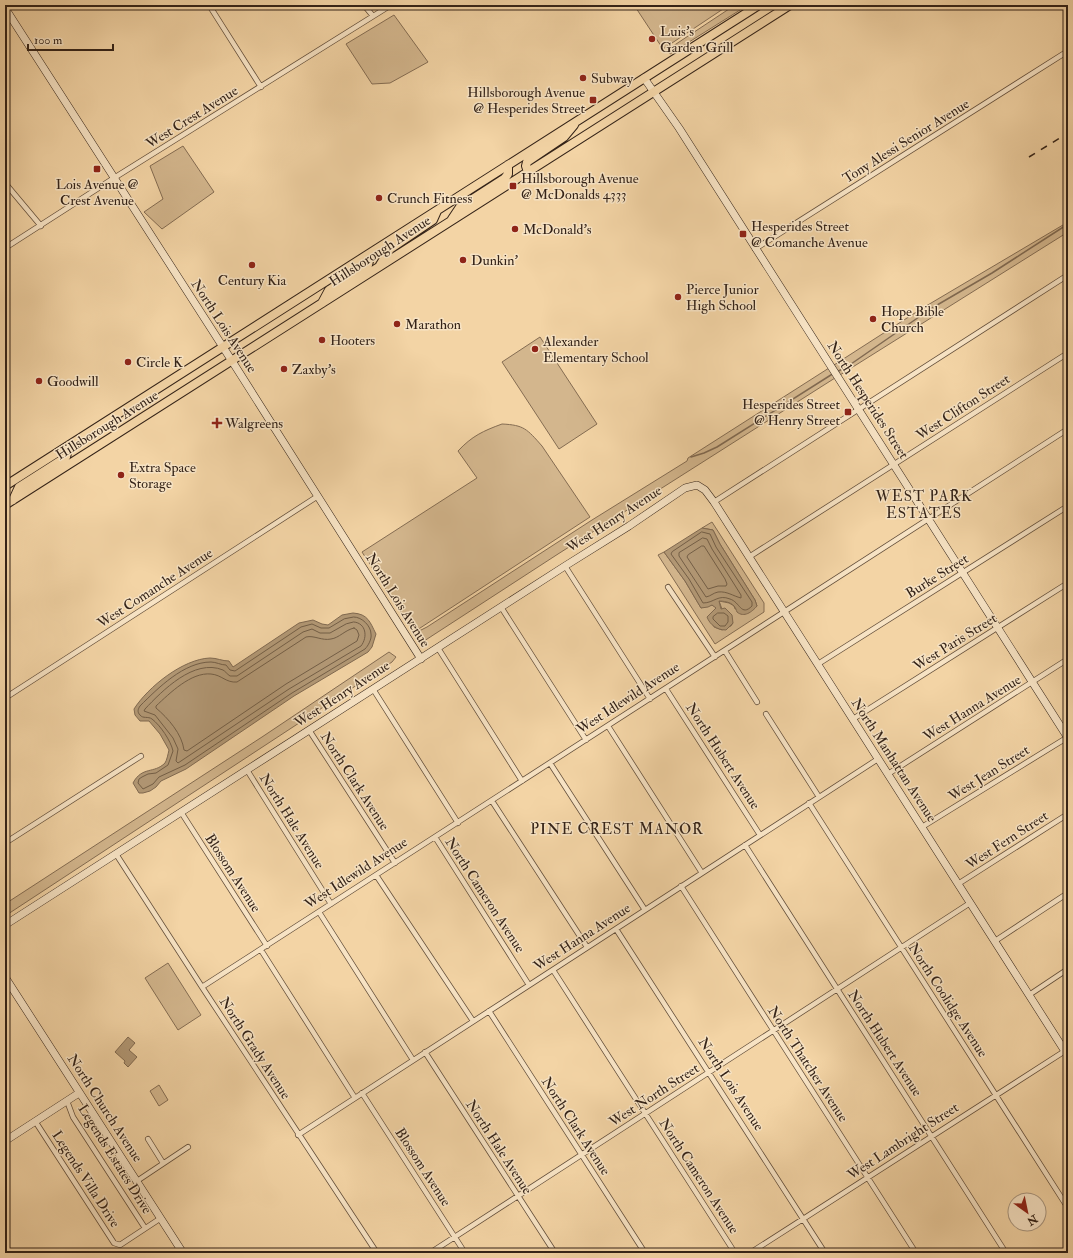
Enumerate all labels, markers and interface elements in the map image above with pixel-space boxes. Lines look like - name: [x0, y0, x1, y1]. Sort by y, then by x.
- place label: Luis's Garden Grill: [660, 23, 734, 56]
- scale bar: [28, 26, 113, 52]
- text: 100 m: [34, 33, 63, 48]
- marker: Luis's Garden Grill: [647, 34, 657, 44]
- place label: Subway: [591, 70, 634, 88]
- marker: Subway: [578, 73, 588, 83]
- street label: West Crest Avenue: [142, 82, 241, 153]
- place label: Hillsborough Avenue @ Hesperides Street: [467, 84, 585, 118]
- marker: Hillsborough Avenue @ Hesperides Street: [588, 95, 598, 105]
- street label: Tony Alessi Senior Avenue: [840, 95, 973, 188]
- marker: Lois Avenue @ Crest Avenue: [92, 164, 102, 174]
- place label: Hillsborough Avenue @ McDonalds 4333: [521, 170, 639, 203]
- place label: Lois Avenue @ Crest Avenue: [56, 176, 139, 209]
- marker: Hillsborough Avenue @ McDonalds 4333: [508, 181, 518, 191]
- place label: Crunch Fitness: [387, 190, 472, 207]
- marker: Crunch Fitness: [374, 193, 384, 203]
- street label: Hillsborough Avenue: [326, 212, 434, 290]
- place label: Hesperides Street @ Comanche Avenue: [751, 218, 868, 251]
- place label: McDonald's: [523, 221, 592, 238]
- marker: McDonald's: [510, 224, 520, 234]
- marker: Hesperides Street @ Comanche Avenue: [738, 229, 748, 239]
- place label: Dunkin': [471, 252, 519, 269]
- marker: Dunkin': [458, 255, 468, 265]
- marker: Century Kia: [247, 260, 257, 270]
- place label: Century Kia: [218, 272, 287, 290]
- street label: North Lois Avenue: [187, 276, 261, 376]
- place label: Pierce Junior High School: [686, 281, 759, 314]
- marker: Pierce Junior High School: [673, 292, 683, 302]
- place label: Hope Bible Church: [881, 303, 944, 336]
- marker: Hope Bible Church: [868, 314, 878, 324]
- place label: Marathon: [405, 316, 461, 333]
- marker: Marathon: [392, 319, 402, 329]
- place label: Hooters: [330, 332, 375, 349]
- place label: Alexander Elementary School: [542, 333, 649, 367]
- marker: Hooters: [317, 335, 327, 345]
- street label: North Hesperides Street: [823, 338, 913, 463]
- marker: Alexander Elementary School: [530, 344, 540, 354]
- place label: Circle K: [136, 354, 183, 371]
- marker: Circle K: [123, 357, 133, 367]
- place label: Zaxby's: [292, 361, 336, 379]
- marker: Zaxby's: [279, 364, 289, 374]
- street label: West Clifton Street: [912, 370, 1013, 444]
- place label: Goodwill: [47, 373, 99, 390]
- marker: Goodwill: [34, 376, 44, 386]
- street label: Hillsborough Avenue: [53, 387, 162, 463]
- place label: Hesperides Street @ Henry Street: [742, 396, 840, 430]
- marker: Hesperides Street @ Henry Street: [843, 407, 853, 417]
- place label: Walgreens: [224, 415, 283, 432]
- marker: Walgreens: [212, 418, 222, 428]
- place label: Extra Space Storage: [129, 459, 196, 492]
- marker: Extra Space Storage: [116, 470, 126, 480]
- street label: West Henry Avenue: [562, 482, 666, 558]
- district label: WEST PARK ESTATES: [875, 487, 972, 523]
- street label: West Comanche Avenue: [93, 544, 216, 632]
- street label: North Lois Avenue: [362, 550, 434, 650]
- street label: Burke Street: [903, 550, 972, 602]
- street label: West Paris Street: [909, 609, 1000, 675]
- street label: West Henry Avenue: [290, 657, 394, 733]
- street label: West Idlewild Avenue: [573, 658, 683, 738]
- street label: West Hanna Avenue: [919, 671, 1024, 745]
- street label: North Manhattan Avenue: [848, 695, 940, 825]
- street label: North Hubert Avenue: [682, 700, 764, 813]
- street label: North Clark Avenue: [317, 729, 393, 834]
- street label: West Jean Street: [945, 741, 1033, 805]
- street label: North Hale Avenue: [256, 770, 328, 872]
- street label: West Fern Street: [962, 807, 1052, 873]
- district label: PINE CREST MANOR: [530, 820, 704, 839]
- street label: Blossom Avenue: [201, 831, 265, 916]
- street label: West Idlewild Avenue: [301, 833, 411, 913]
- street label: North Cameron Avenue: [441, 834, 529, 956]
- street label: West Hanna Avenue: [530, 899, 634, 975]
- street label: North Coolidge Avenue: [905, 940, 991, 1061]
- street label: North Hubert Avenue: [844, 987, 926, 1100]
- street label: North Grady Avenue: [215, 994, 294, 1103]
- street label: North Thatcher Avenue: [764, 1003, 852, 1125]
- street label: North Lois Avenue: [694, 1034, 768, 1134]
- street label: North Church Avenue: [64, 1051, 146, 1165]
- street label: West North Street: [605, 1059, 703, 1131]
- street label: North Clark Avenue: [538, 1074, 614, 1179]
- street label: North Hale Avenue: [462, 1097, 536, 1197]
- street label: West Lambright Street: [843, 1099, 962, 1184]
- street label: Legends Estates Drive: [74, 1101, 156, 1217]
- street label: North Cameron Avenue: [655, 1115, 743, 1237]
- street label: Blossom Avenue: [391, 1125, 455, 1210]
- street label: Legends Villa Drive: [48, 1127, 124, 1231]
- north arrow: [1007, 1192, 1047, 1232]
- text: N: [1024, 1211, 1041, 1229]

